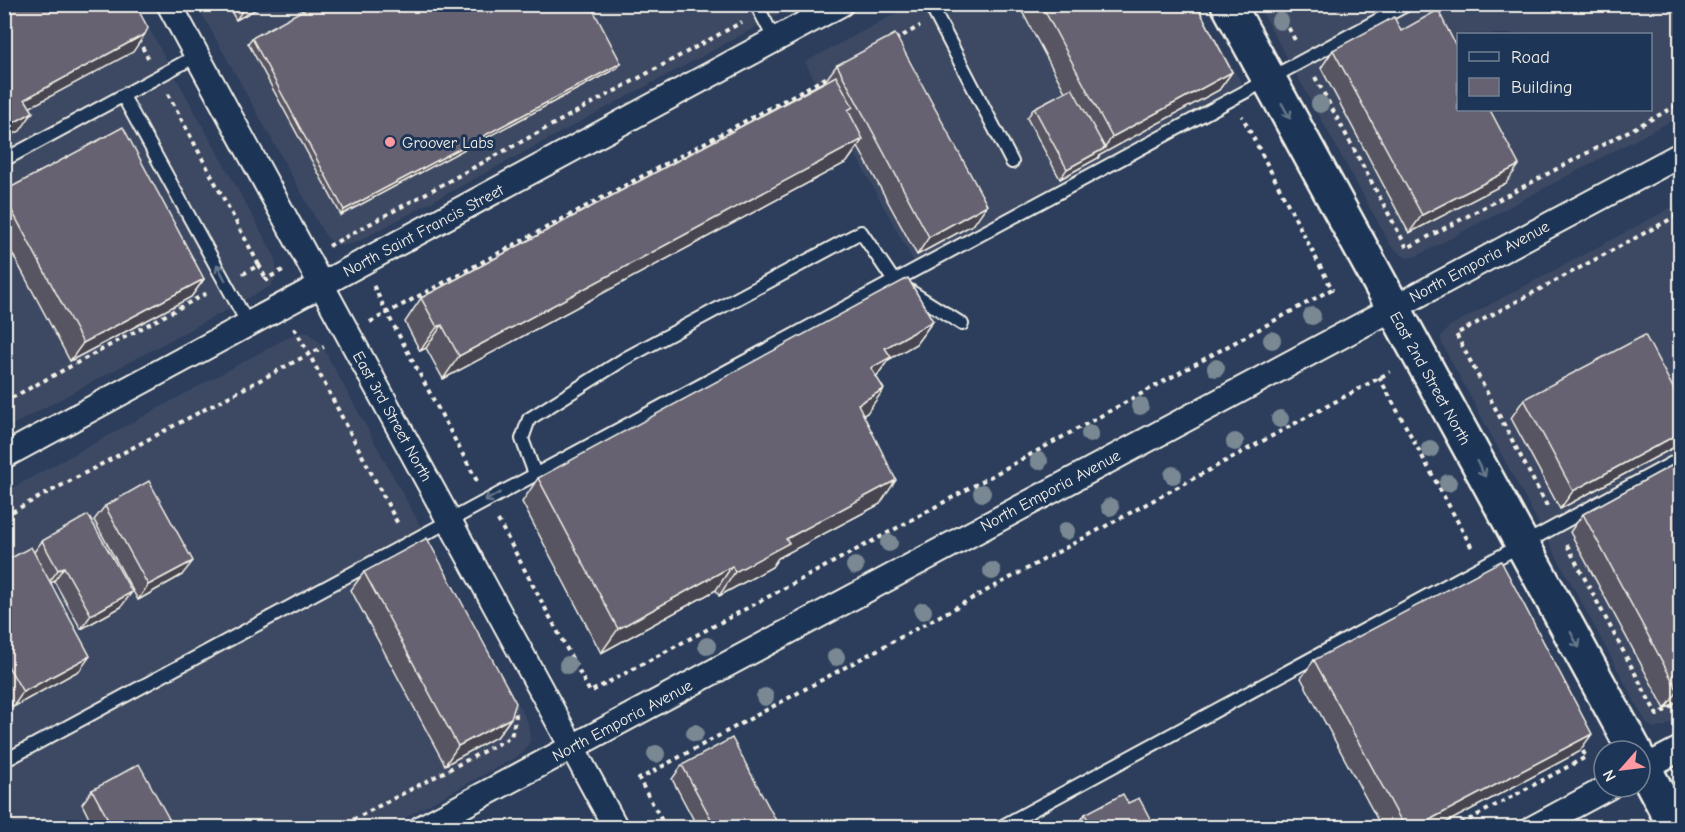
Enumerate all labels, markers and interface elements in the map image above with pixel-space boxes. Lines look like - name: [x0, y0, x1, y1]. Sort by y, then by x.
- legend: [1457, 33, 1652, 111]
- text: Road: [1511, 47, 1550, 68]
- text: Building: [1511, 77, 1573, 98]
- one-way arrow: [1280, 102, 1292, 119]
- place label: Groover Labs: [402, 134, 494, 152]
- marker: Groover Labs: [383, 135, 397, 149]
- street label: North Saint Francis Street: [340, 181, 507, 281]
- street label: North Emporia Avenue: [1406, 217, 1553, 306]
- one-way arrow: [215, 264, 227, 281]
- street label: East 2nd Street North: [1386, 309, 1474, 448]
- street label: East 3rd Street North: [349, 348, 435, 485]
- street label: North Emporia Avenue: [977, 446, 1124, 535]
- one-way arrow: [1475, 460, 1487, 477]
- one-way arrow: [484, 491, 501, 503]
- one-way arrow: [1569, 631, 1581, 648]
- street label: North Emporia Avenue: [549, 676, 696, 765]
- north arrow: [1592, 739, 1652, 799]
- text: N: [1599, 767, 1620, 784]

